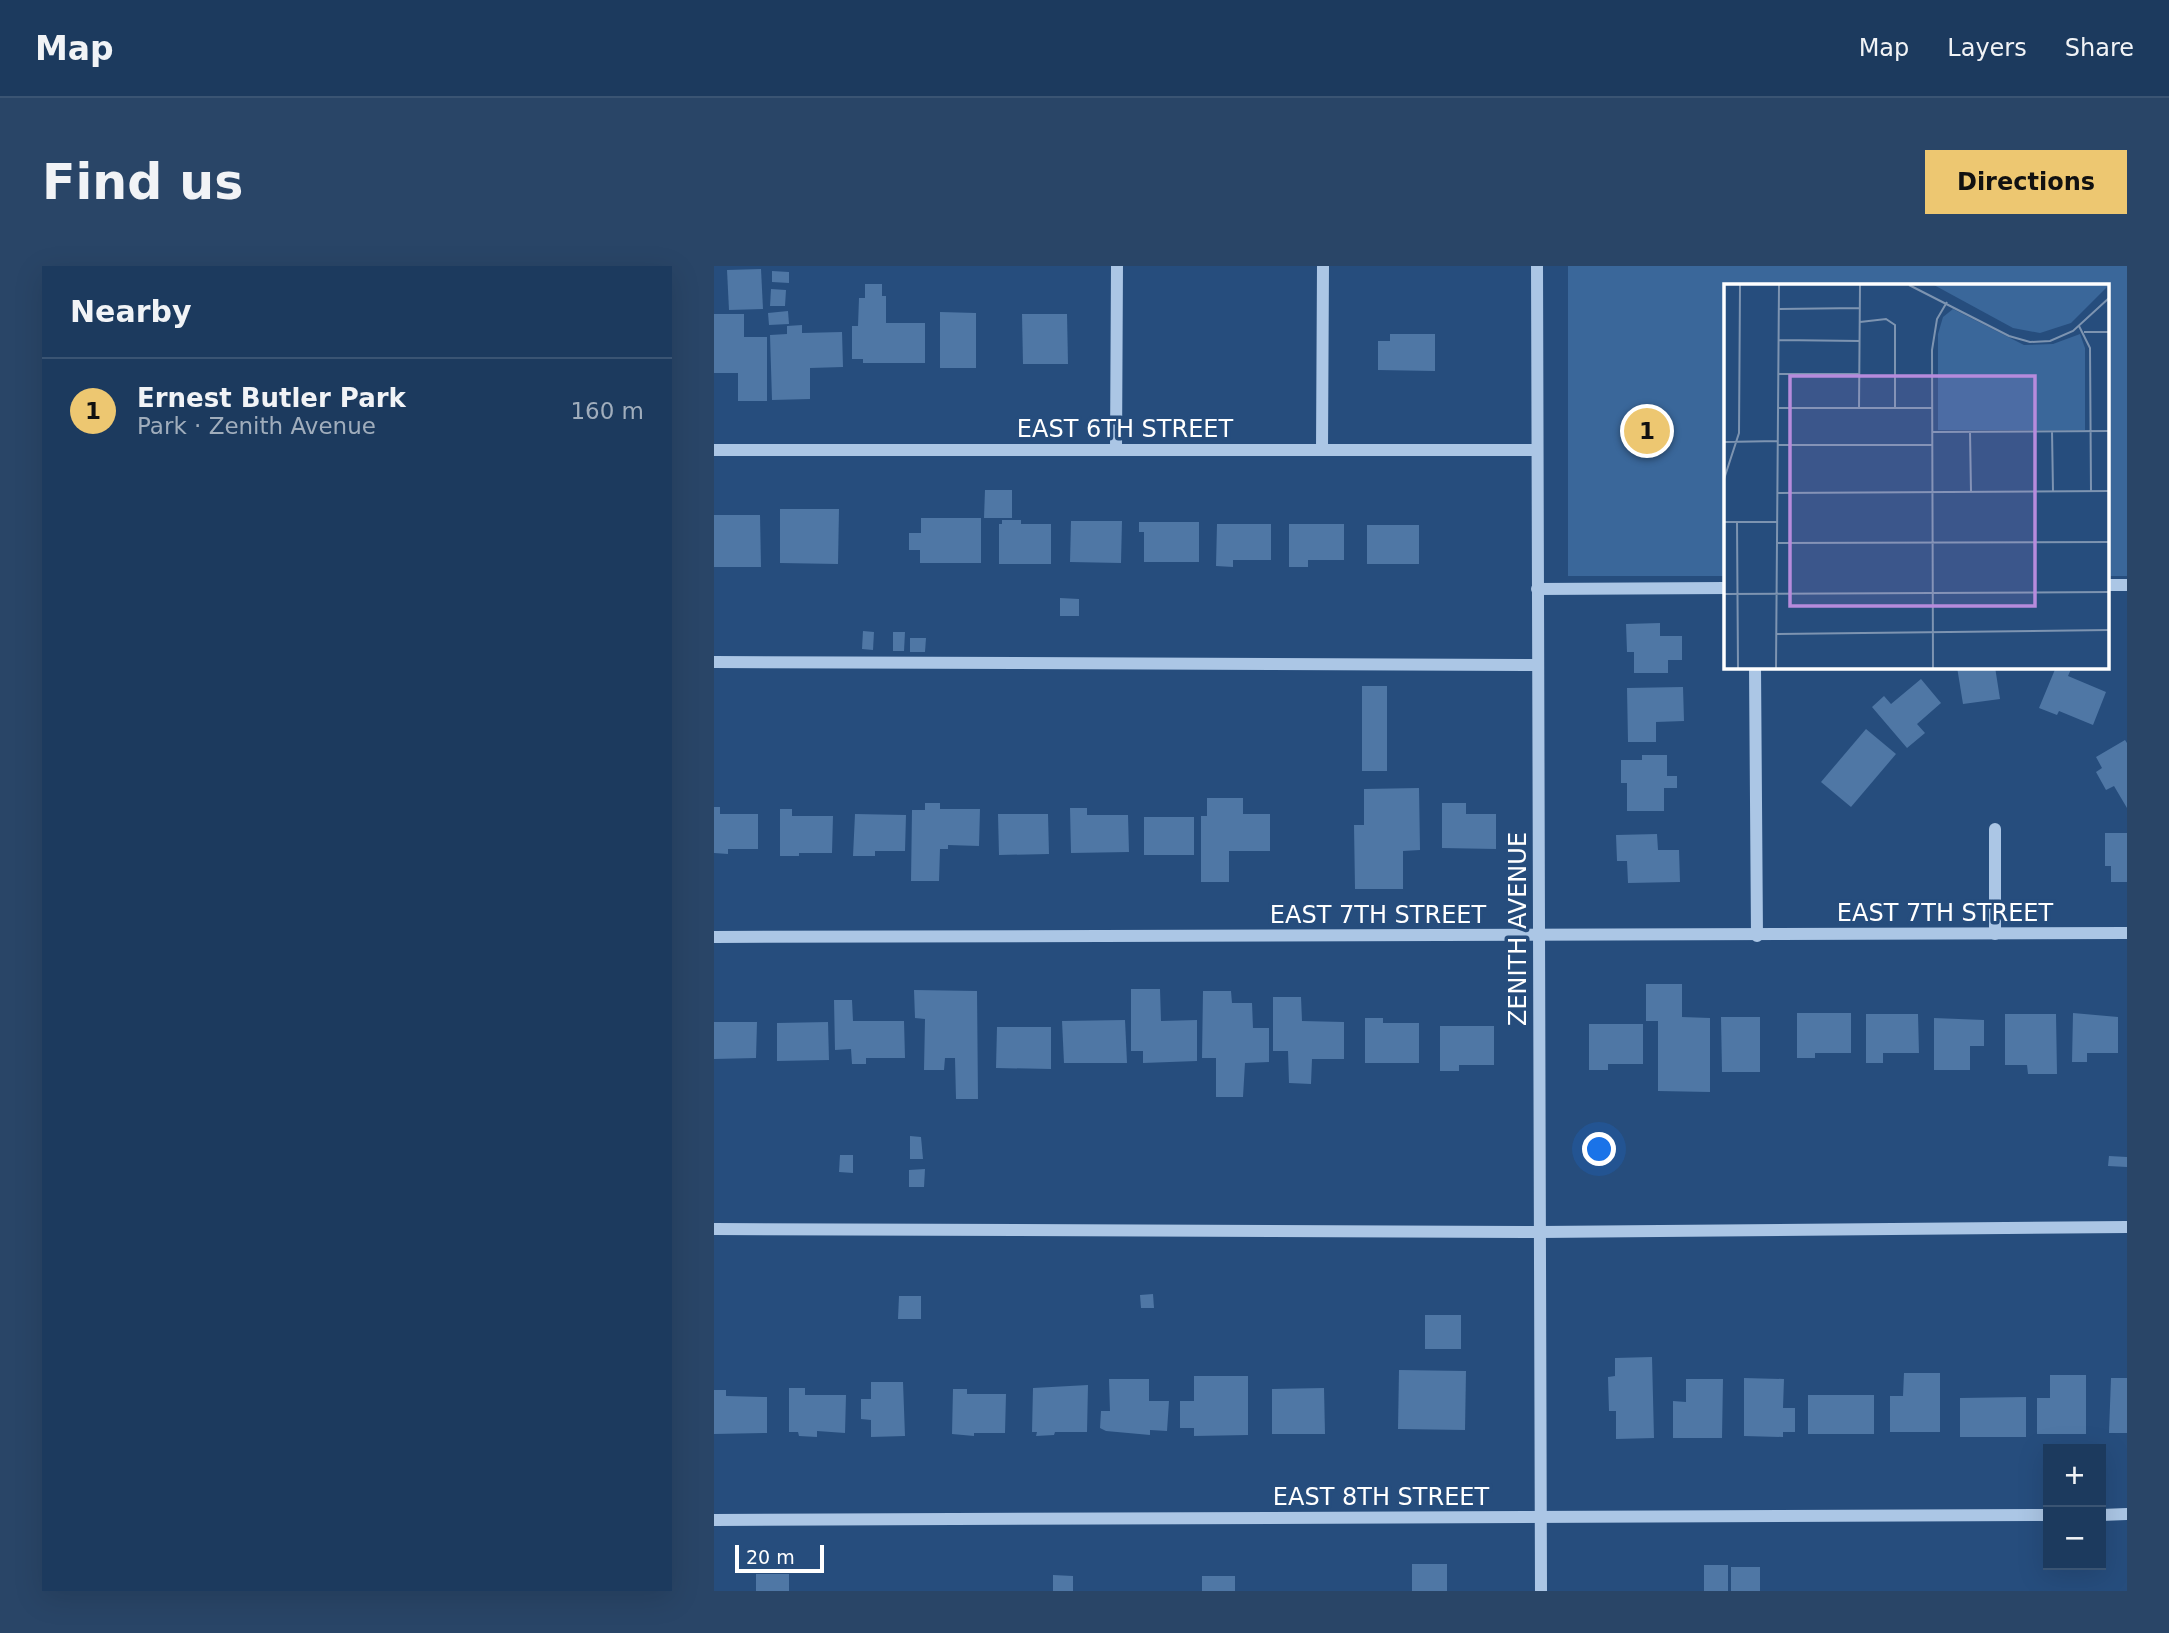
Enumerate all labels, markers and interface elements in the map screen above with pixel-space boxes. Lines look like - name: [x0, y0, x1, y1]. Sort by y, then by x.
- text: Map: [35, 29, 114, 68]
- text: Map: [1859, 34, 1909, 62]
- text: Layers: [1947, 34, 2027, 62]
- text: Share: [2065, 34, 2134, 62]
- button: Directions: [1925, 150, 2127, 214]
- text: Find us: [42, 154, 243, 211]
- inset map: [1724, 284, 2109, 668]
- text: Nearby: [70, 294, 192, 329]
- text: Ernest Butler Park: [137, 383, 406, 413]
- text: 1: [85, 398, 101, 424]
- text: 160 m: [570, 398, 644, 424]
- pin: 1: [1624, 405, 1670, 457]
- text: Park · Zenith Avenue: [137, 413, 376, 439]
- street label: EAST 6TH STREET: [1017, 415, 1233, 443]
- street label: ZENITH AVENUE: [1504, 832, 1532, 1026]
- street label: EAST 7TH STREET: [1837, 899, 2053, 927]
- street label: EAST 7TH STREET: [1270, 901, 1486, 929]
- your location: [1582, 1132, 1616, 1166]
- map controls: [2043, 1444, 2106, 1570]
- button: +: [2043, 1444, 2106, 1507]
- street label: EAST 8TH STREET: [1273, 1483, 1489, 1511]
- button: −: [2043, 1507, 2106, 1570]
- scale bar: [735, 1542, 824, 1574]
- text: 20 m: [746, 1546, 795, 1568]

